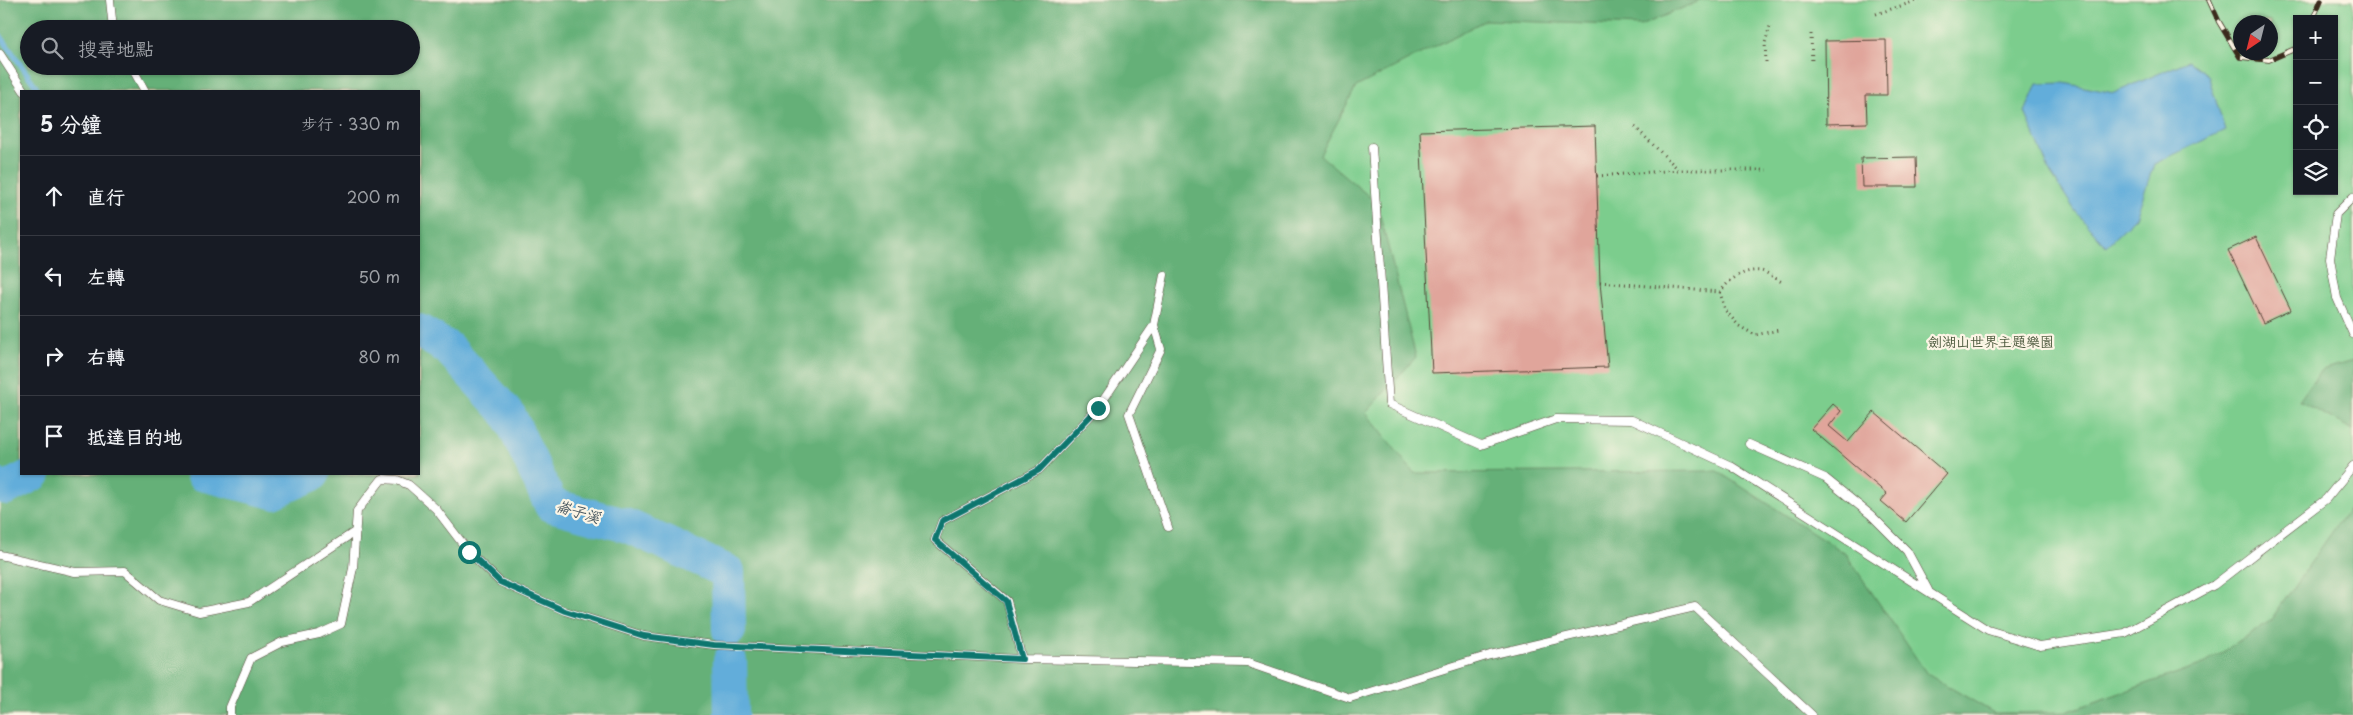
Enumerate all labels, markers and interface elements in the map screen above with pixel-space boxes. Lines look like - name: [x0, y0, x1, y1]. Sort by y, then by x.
- north arrow: [2233, 15, 2278, 60]
- map controls: [2293, 15, 2338, 195]
- button: +: [2293, 15, 2338, 60]
- search box: [20, 20, 420, 75]
- icon: search: [38, 34, 66, 62]
- text: 搜尋地點: [78, 34, 154, 62]
- button: −: [2293, 60, 2338, 105]
- button: locate: [2293, 105, 2338, 150]
- text: 5 分鐘: [40, 107, 102, 139]
- text: 步行 · 330 m: [301, 111, 400, 135]
- button: layers: [2293, 150, 2338, 195]
- icon: ahead: [40, 182, 68, 210]
- text: 直行: [87, 182, 125, 210]
- text: 200 m: [347, 184, 400, 208]
- icon: left: [40, 262, 68, 290]
- text: 左轉: [87, 262, 125, 290]
- text: 50 m: [359, 264, 400, 288]
- park label: 劍湖山世界主題樂園: [1928, 331, 2054, 352]
- icon: right: [40, 342, 68, 370]
- text: 右轉: [87, 342, 125, 370]
- text: 80 m: [358, 344, 400, 368]
- route end: [1087, 397, 1110, 420]
- icon: arrive: [40, 422, 68, 450]
- text: 抵達目的地: [87, 422, 182, 450]
- water label: 崙子溪: [554, 493, 604, 528]
- route start: [458, 541, 481, 564]

